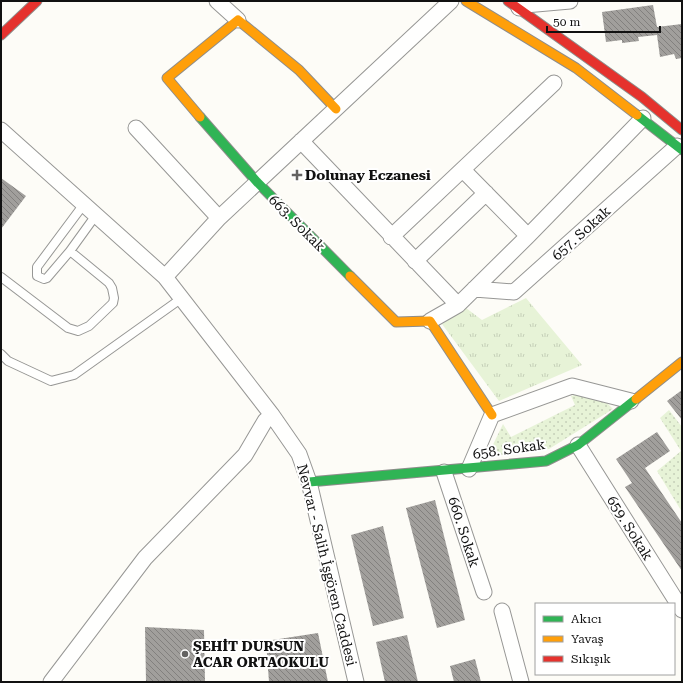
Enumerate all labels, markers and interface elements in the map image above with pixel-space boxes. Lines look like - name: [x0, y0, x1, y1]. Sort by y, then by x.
- scale bar: [547, 8, 660, 34]
- text: 50 m: [553, 15, 580, 29]
- place label: Dolunay Eczanesi: [305, 167, 431, 183]
- marker: Dolunay Eczanesi: [292, 170, 302, 180]
- street label: 663. Sokak: [266, 192, 329, 255]
- street label: 657. Sokak: [549, 203, 614, 263]
- street label: 658. Sokak: [472, 436, 546, 462]
- street label: Nevvar - Salih İşgören Caddesi: [294, 462, 360, 668]
- street label: 659. Sokak: [604, 493, 656, 563]
- street label: 660. Sokak: [445, 495, 483, 569]
- legend: [535, 603, 675, 675]
- text: Akıcı: [571, 612, 602, 626]
- text: Yavaş: [571, 632, 604, 646]
- place label: ŞEHİT DURSUN ACAR ORTAOKULU: [193, 638, 329, 670]
- marker: ŞEHİT DURSUN ACAR ORTAOKULU: [180, 649, 190, 659]
- text: Sıkışık: [571, 652, 611, 666]

